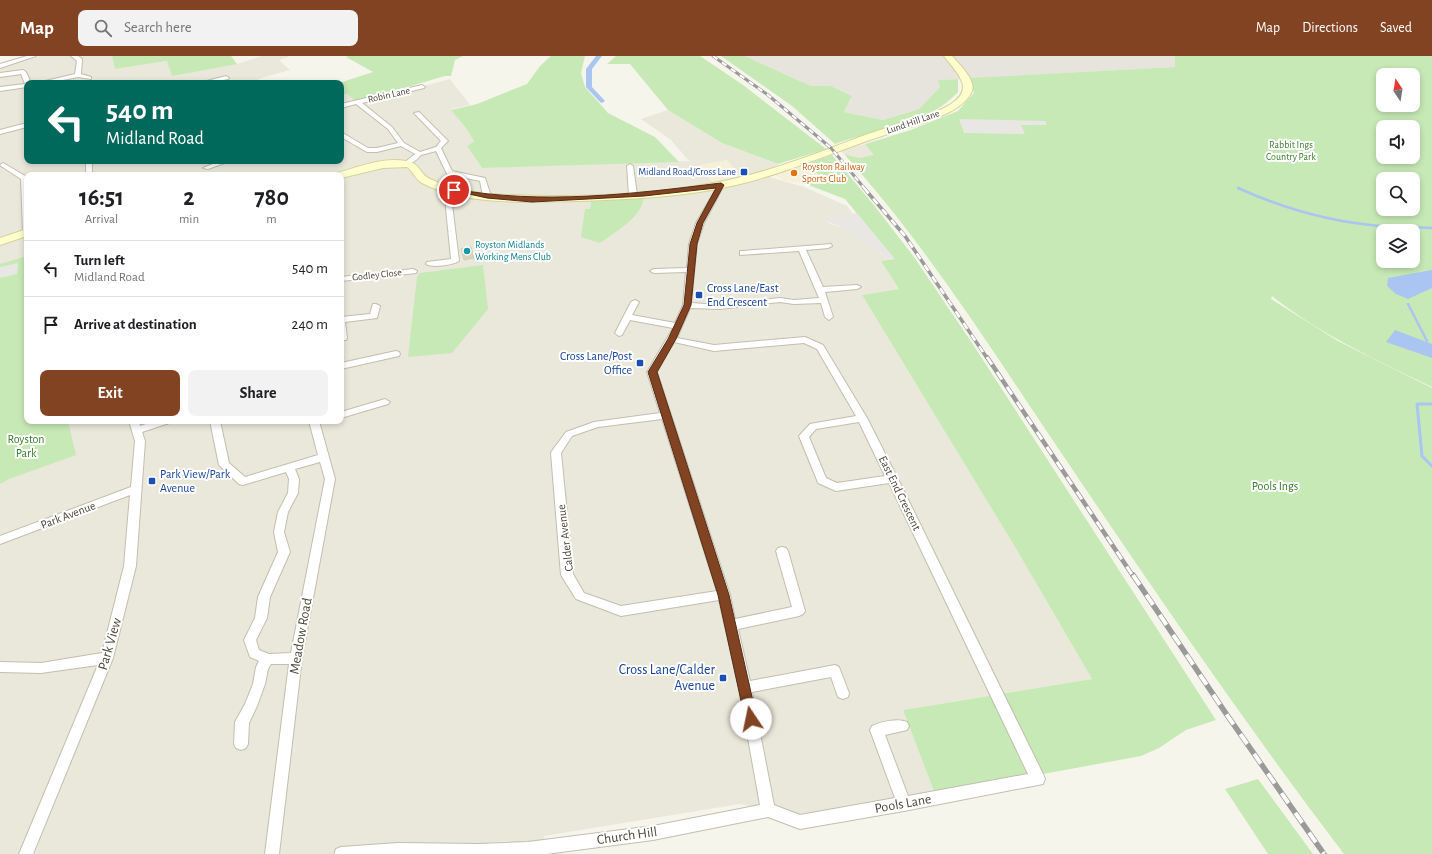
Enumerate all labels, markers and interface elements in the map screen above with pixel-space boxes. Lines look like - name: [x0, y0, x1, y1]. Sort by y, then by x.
- search box: [78, 10, 358, 46]
- icon: search: [92, 17, 114, 39]
- text: Map: [20, 19, 54, 38]
- text: Search here: [124, 20, 192, 35]
- text: Map: [1256, 21, 1280, 35]
- text: Directions: [1302, 21, 1358, 35]
- text: Saved: [1380, 21, 1412, 35]
- north arrow: [1376, 68, 1420, 112]
- map controls: [1376, 68, 1420, 268]
- street label: Robin Lane: [367, 85, 411, 105]
- icon: left: [40, 96, 92, 148]
- text: 540 m: [106, 97, 174, 125]
- street label: Lund Hill Lane: [885, 108, 941, 136]
- button: sound: [1376, 120, 1420, 164]
- text: Midland Road: [106, 130, 204, 148]
- park label: Rabbit Ings Country Park: [1266, 140, 1316, 162]
- place label: Royston Railway Sports Club: [802, 162, 866, 184]
- place label: Midland Road/Cross Lane: [638, 167, 736, 177]
- marker: Midland Road/Cross Lane: [739, 167, 749, 177]
- marker: Royston Railway Sports Club: [789, 168, 799, 178]
- button: search: [1376, 172, 1420, 216]
- pin: [437, 173, 471, 207]
- icon: arrive: [443, 179, 465, 201]
- text: 16:51: [79, 186, 124, 210]
- text: 2: [183, 186, 195, 210]
- text: 780: [254, 186, 289, 210]
- text: Arrival: [85, 213, 118, 226]
- text: min: [179, 213, 199, 226]
- text: m: [266, 213, 277, 226]
- button: layers: [1376, 224, 1420, 268]
- place label: Royston Midlands Working Mens Club: [475, 240, 551, 262]
- marker: Royston Midlands Working Mens Club: [462, 246, 472, 256]
- text: Turn left: [74, 253, 125, 268]
- icon: left: [40, 258, 62, 280]
- text: 540 m: [292, 261, 328, 276]
- street label: Godley Close: [352, 267, 403, 283]
- text: Midland Road: [74, 271, 145, 284]
- place label: Cross Lane/East End Crescent: [707, 282, 779, 308]
- marker: Cross Lane/East End Crescent: [694, 290, 704, 300]
- icon: arrive: [40, 314, 62, 336]
- text: Arrive at destination: [74, 317, 197, 332]
- text: 240 m: [292, 317, 328, 332]
- place label: Cross Lane/Post Office: [560, 350, 632, 376]
- marker: Cross Lane/Post Office: [635, 358, 645, 368]
- button: Exit: [40, 370, 180, 416]
- button: Share: [188, 370, 328, 416]
- park label: Royston Park: [7, 433, 45, 459]
- street label: East End Crescent: [877, 454, 923, 532]
- place label: Park View/Park Avenue: [160, 468, 231, 494]
- marker: Park View/Park Avenue: [147, 476, 157, 486]
- park label: Pools Ings: [1252, 480, 1298, 492]
- street label: Park Avenue: [39, 499, 97, 531]
- street label: Calder Avenue: [555, 504, 575, 572]
- street label: Meadow Road: [287, 597, 315, 675]
- street label: Park View: [96, 616, 124, 672]
- place label: Cross Lane/Calder Avenue: [619, 663, 715, 693]
- marker: Cross Lane/Calder Avenue: [718, 673, 728, 683]
- position arrow: [730, 698, 772, 740]
- street label: Pools Lane: [874, 792, 932, 816]
- street label: Church Hill: [596, 825, 658, 847]

